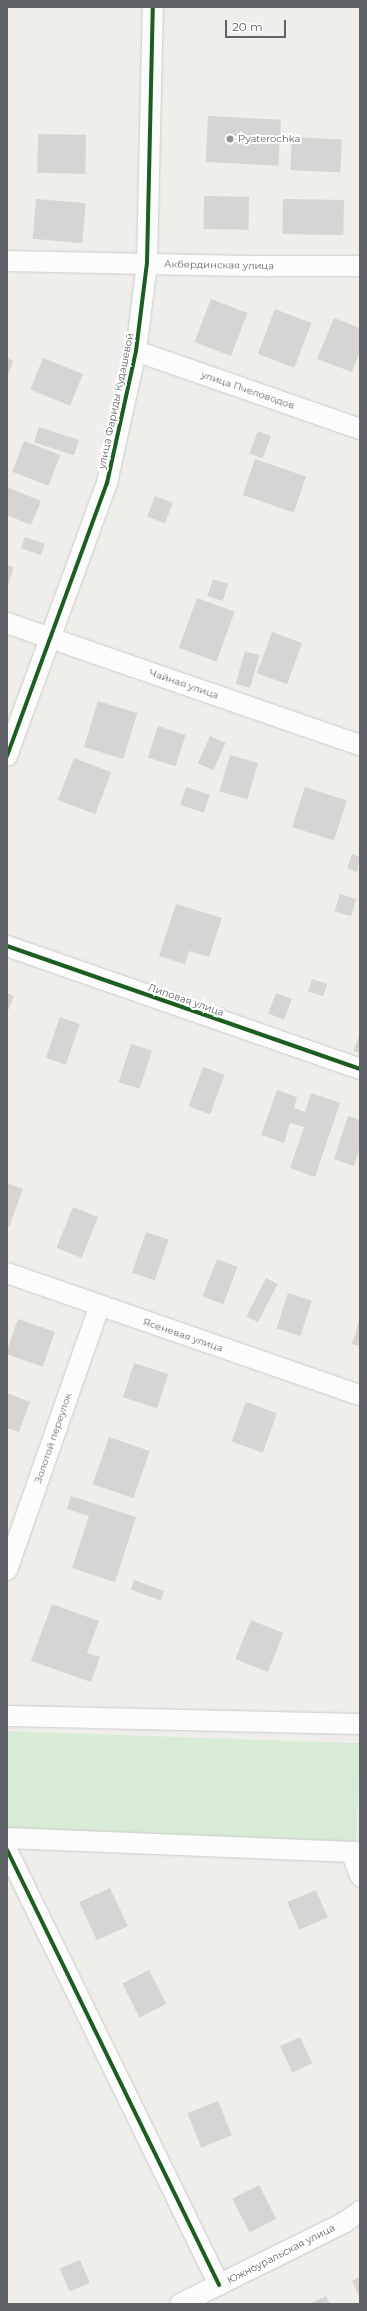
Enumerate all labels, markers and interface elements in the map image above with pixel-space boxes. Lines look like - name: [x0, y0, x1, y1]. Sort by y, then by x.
- scale bar: [227, 12, 288, 38]
- text: 20 m: [232, 19, 263, 34]
- place label: Pyaterochka: [238, 133, 300, 145]
- marker: Pyaterochka: [225, 134, 235, 144]
- street label: Акбердинская улица: [164, 258, 274, 272]
- street label: улица Фариды Кудашевой: [96, 332, 136, 470]
- street label: улица Пчеловодов: [200, 368, 296, 412]
- street label: Чайная улица: [148, 667, 220, 701]
- street label: Липовая улица: [146, 981, 226, 1019]
- street label: Ясеневая улица: [141, 1316, 225, 1354]
- street label: Золотой переулок: [32, 1391, 74, 1485]
- street label: Южноуральская улица: [225, 2222, 337, 2286]

